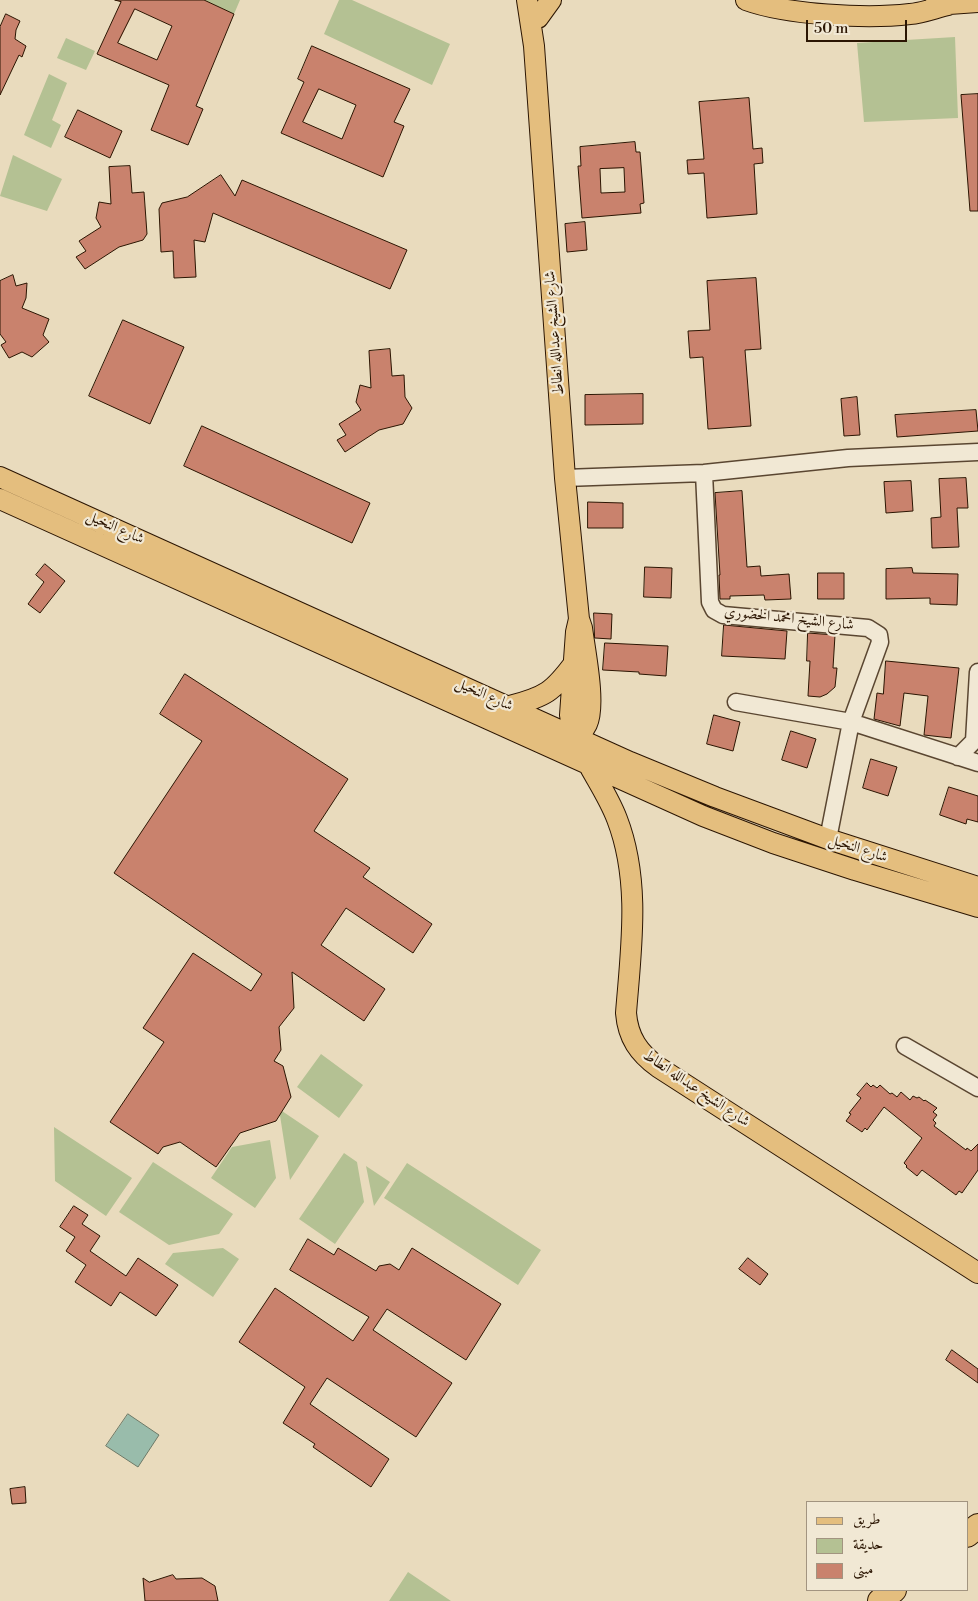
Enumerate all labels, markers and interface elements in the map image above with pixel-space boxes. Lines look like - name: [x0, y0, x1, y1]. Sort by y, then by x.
- scale bar: [808, 10, 909, 42]
- text: 50 m: [814, 19, 848, 38]
- street label: شارع الشيخ عبدالله انطاط: [542, 270, 568, 396]
- street label: شارع النخيل: [83, 507, 147, 549]
- street label: شارع الشيخ امحمد الخضوري: [723, 603, 855, 635]
- street label: شارع النخيل: [452, 674, 516, 716]
- street label: شارع النخيل: [826, 831, 890, 867]
- street label: شارع الشيخ عبدالله انطاط: [639, 1047, 753, 1131]
- legend: [806, 1501, 968, 1591]
- text: طريق: [853, 1510, 880, 1529]
- text: حديقة: [853, 1535, 883, 1554]
- text: مبنى: [853, 1560, 873, 1579]

